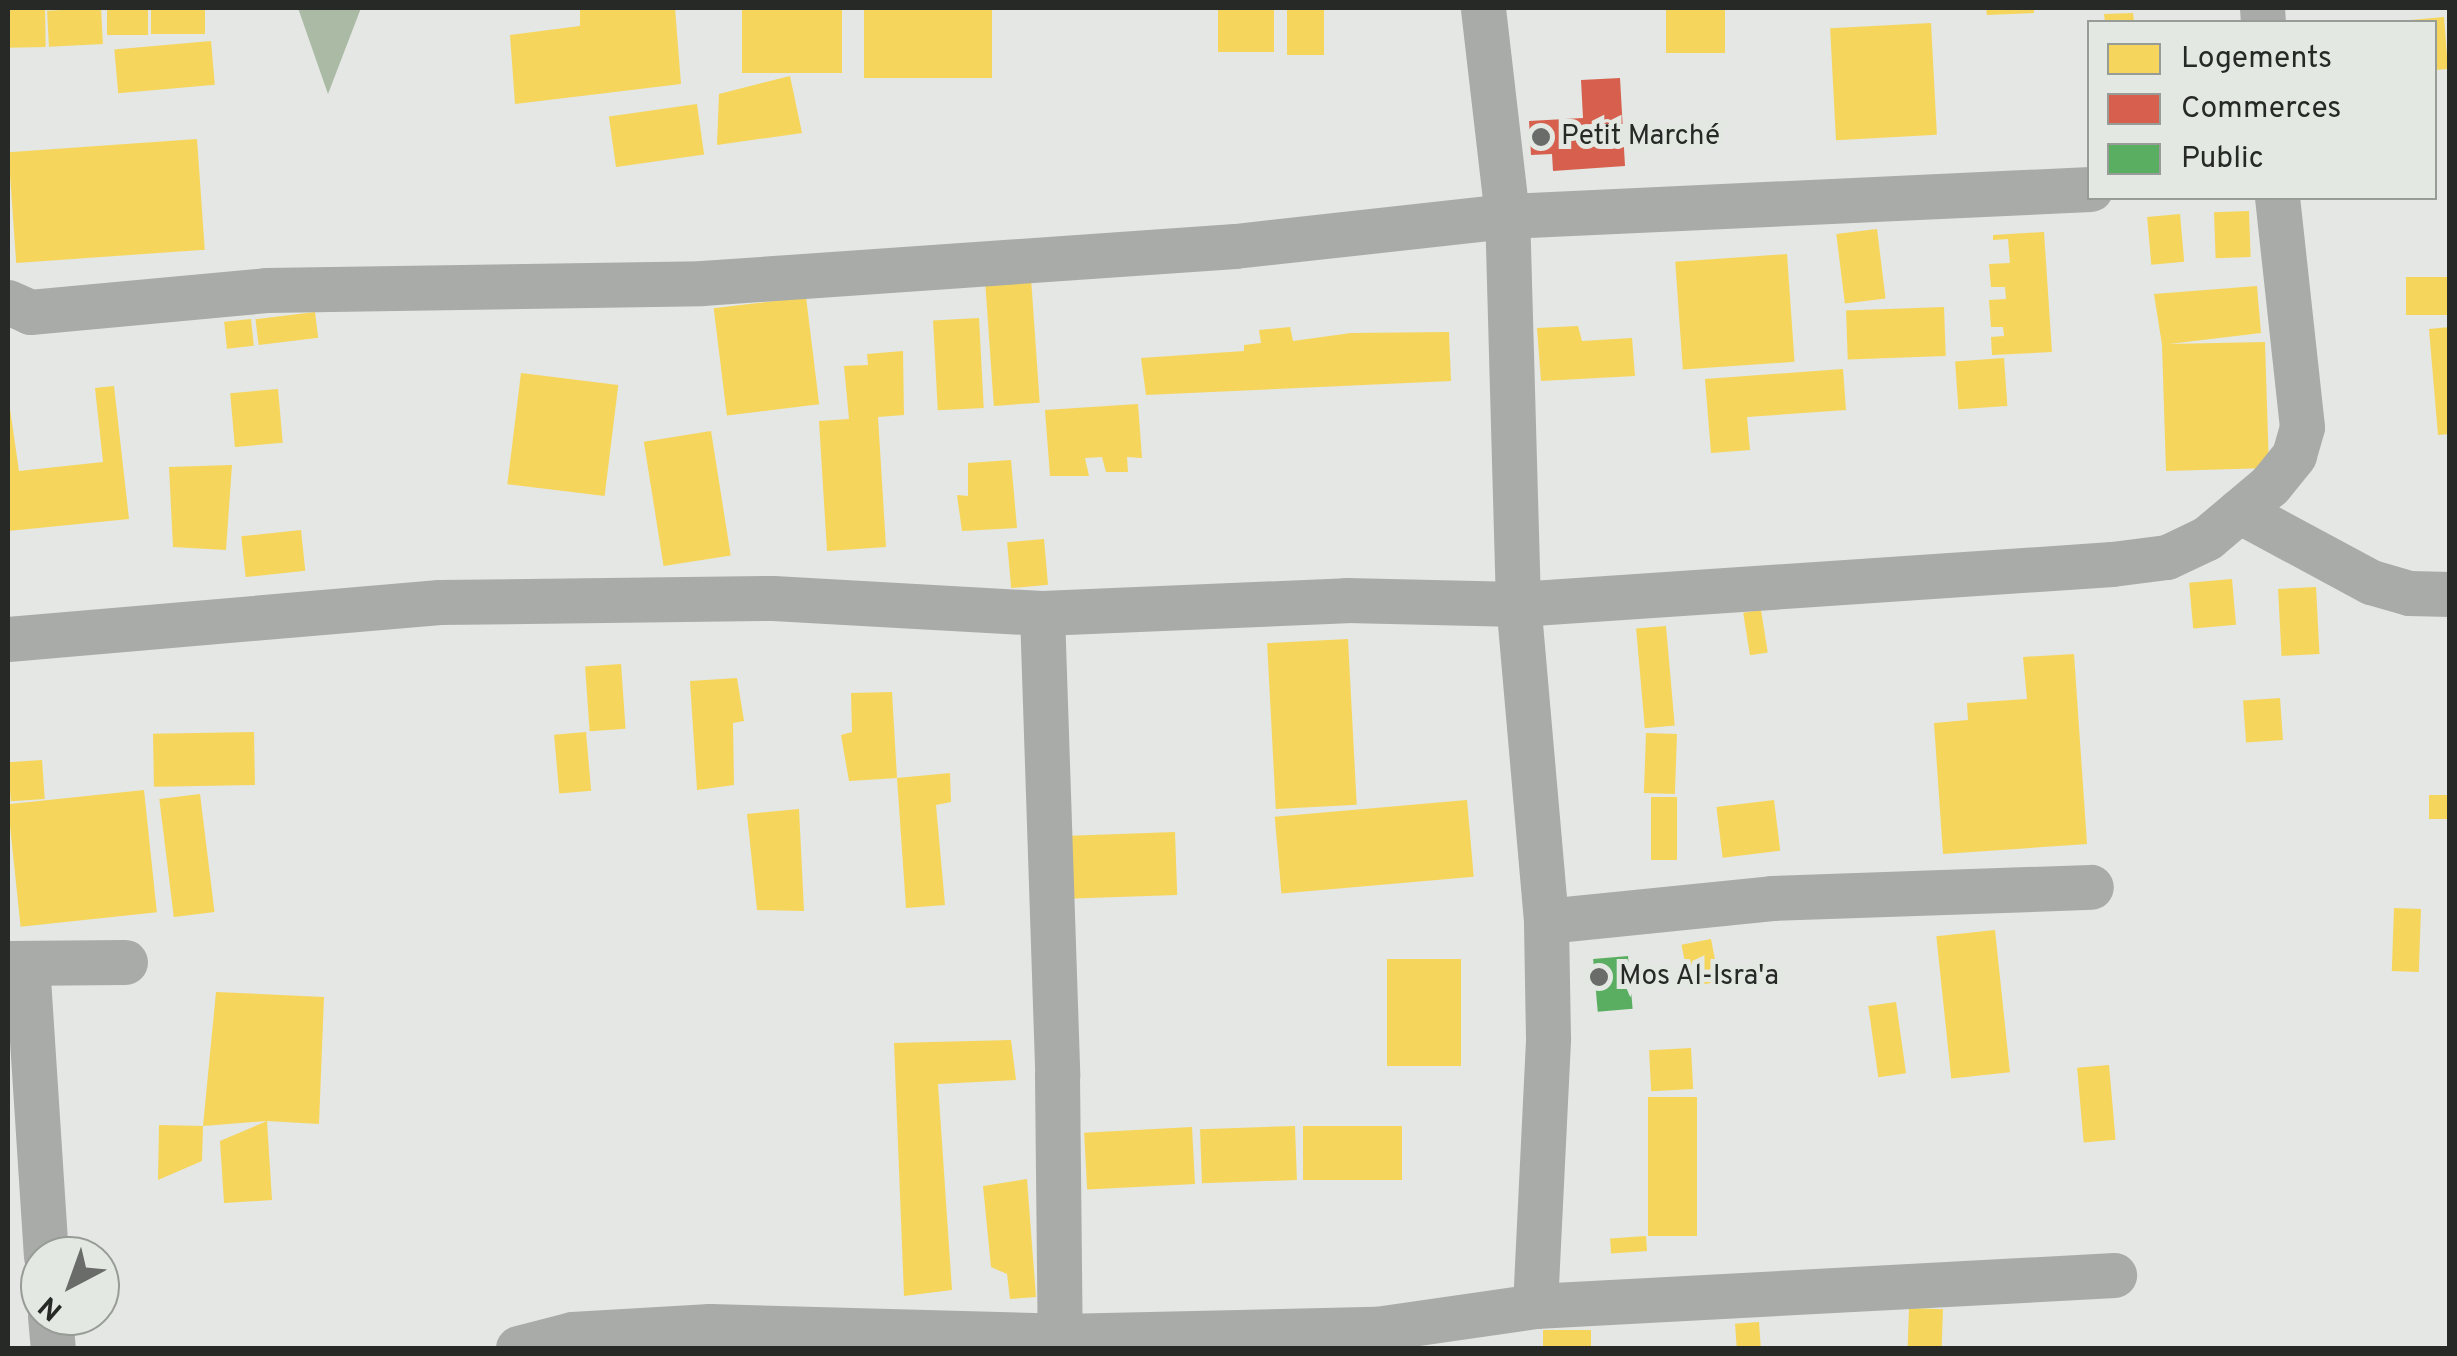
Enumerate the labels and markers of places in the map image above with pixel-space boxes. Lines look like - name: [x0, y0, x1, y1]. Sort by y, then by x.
- place label: Petit Marché: [1561, 120, 1720, 154]
- marker: Petit Marché: [1530, 126, 1552, 148]
- place label: Mos Al-Isra'a: [1619, 960, 1780, 994]
- marker: Mos Al-Isra'a: [1588, 966, 1610, 988]

